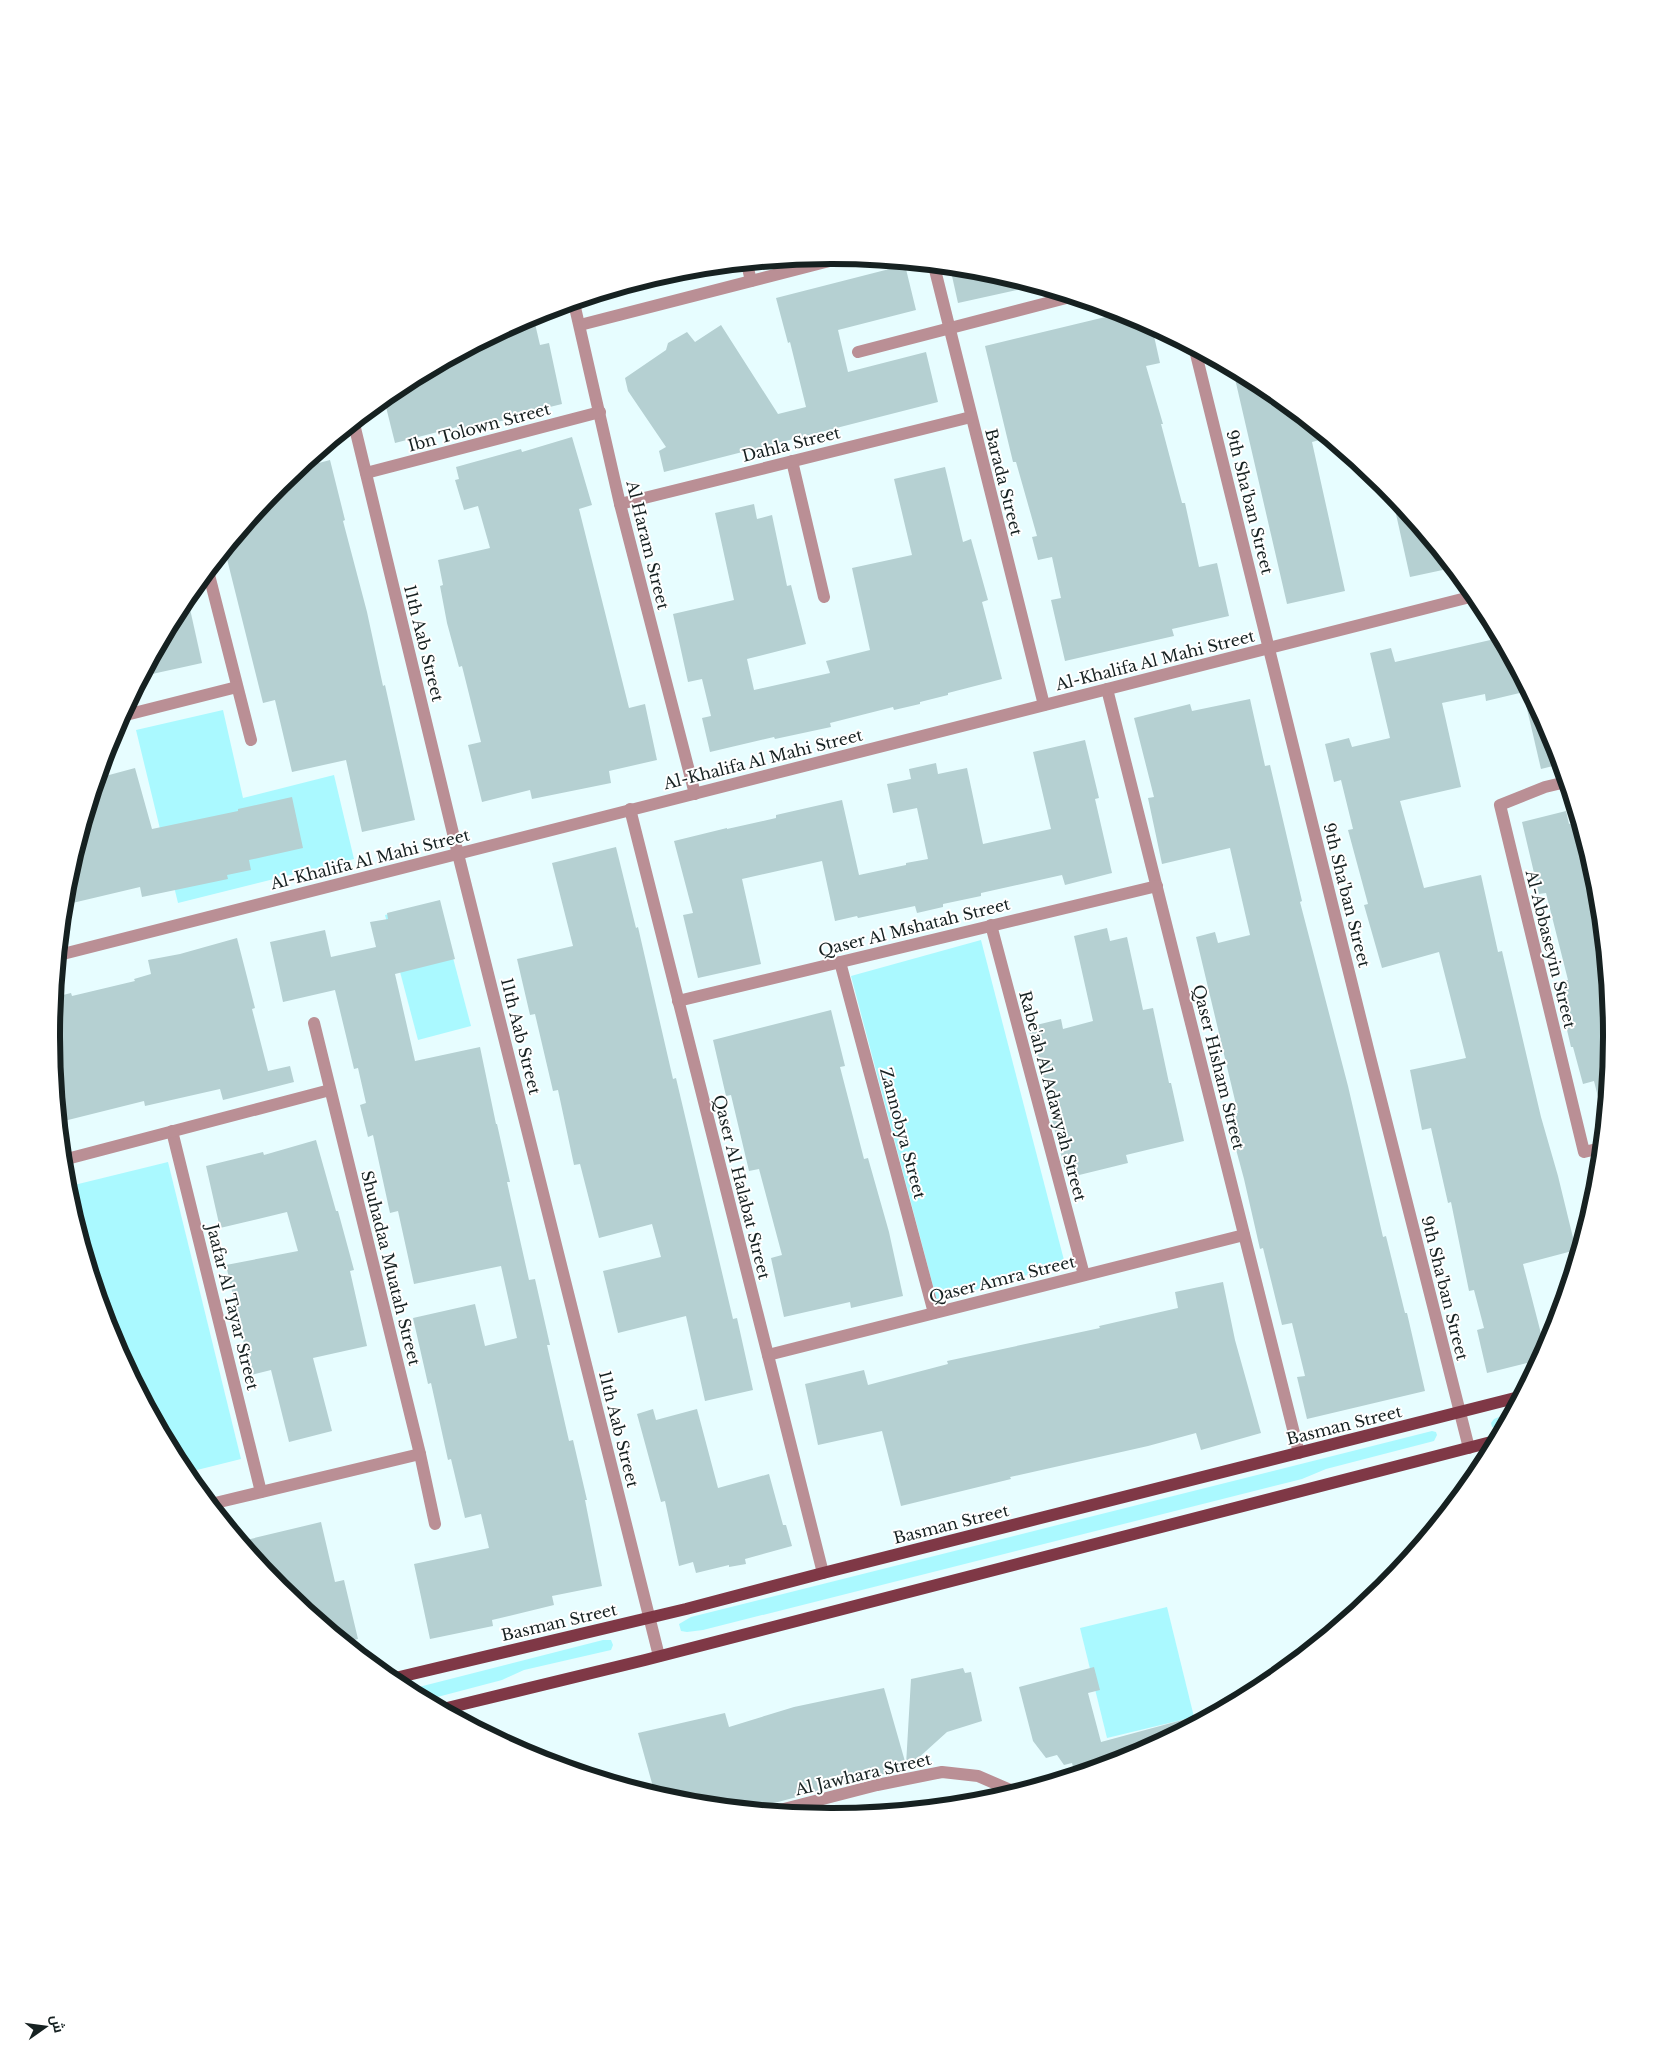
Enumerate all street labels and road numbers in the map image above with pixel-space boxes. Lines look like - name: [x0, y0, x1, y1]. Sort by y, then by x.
- street label: Ibn Tolown Street: [406, 398, 552, 456]
- street label: Dahla Street: [740, 422, 842, 466]
- street label: Barada Street: [981, 426, 1027, 538]
- street label: 9th Sha'ban Street: [1222, 428, 1278, 576]
- street label: Al Haram Street: [622, 477, 674, 612]
- street label: 11th Aab Street: [400, 583, 448, 703]
- street label: Al-Khalifa Al Mahi Street: [1052, 626, 1257, 695]
- street label: Al-Khalifa Al Mahi Street: [660, 725, 865, 794]
- street label: 9th Sha'ban Street: [1319, 821, 1375, 969]
- street label: Al-Khalifa Al Mahi Street: [267, 825, 472, 894]
- street label: Al-Abbaseyin Street: [1521, 867, 1580, 1030]
- street label: Qaser Al Mshatah Street: [816, 893, 1012, 961]
- street label: 11th Aab Street: [497, 976, 545, 1096]
- street label: Qaser Hisham Street: [1189, 982, 1249, 1152]
- street label: Rabe'ah Al Adawyah Street: [1015, 989, 1091, 1203]
- street label: Zannobya Street: [876, 1065, 930, 1201]
- street label: Qaser Al Halabat Street: [709, 1093, 775, 1281]
- street label: Shuhadaa Muatah Street: [357, 1168, 425, 1368]
- street label: 9th Sha'ban Street: [1417, 1214, 1473, 1362]
- street label: Jaafar Al Tayar Street: [202, 1220, 263, 1392]
- street label: Qaser Amra Street: [927, 1251, 1077, 1307]
- street label: 11th Aab Street: [595, 1369, 643, 1489]
- street label: Basman Street: [1284, 1401, 1404, 1449]
- street label: Basman Street: [891, 1500, 1011, 1548]
- street label: Basman Street: [499, 1599, 619, 1645]
- street label: Al Jawhara Street: [792, 1749, 933, 1800]

